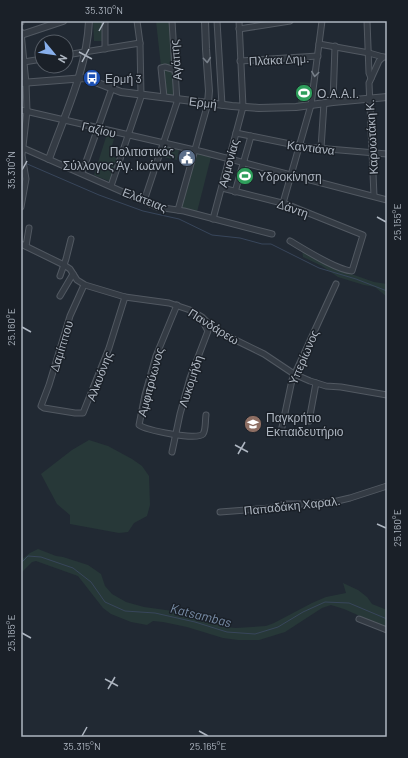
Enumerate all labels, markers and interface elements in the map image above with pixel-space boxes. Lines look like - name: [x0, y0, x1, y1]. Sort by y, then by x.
- text: 35.310°N: [85, 4, 123, 16]
- north arrow: [34, 34, 74, 74]
- street label: Αγάπης: [166, 39, 185, 81]
- street label: Πλάκα Δημ.: [248, 50, 310, 69]
- text: N: [56, 53, 71, 65]
- one-way arrow: [202, 57, 211, 63]
- bus stop icon: Ερμή 3: [82, 68, 102, 88]
- place label: Ερμή 3: [105, 71, 142, 86]
- one-way arrow: [311, 71, 320, 77]
- sports icon: Ο.Α.Α.Ι.: [294, 83, 314, 103]
- place label: Ο.Α.Α.Ι.: [317, 86, 359, 100]
- street label: Ερμή: [188, 93, 218, 112]
- street label: Καρυωτάκη Κ.: [362, 99, 381, 175]
- street label: Γαζίου: [80, 118, 118, 141]
- street label: Αρμονίας: [215, 137, 242, 189]
- street label: Καντιάνα: [286, 137, 336, 157]
- place label: Πολιτιστικός Σύλλογος Άγ. Ιωάννη: [63, 144, 174, 173]
- public building icon: Πολιτιστικός Σύλλογος Άγ. Ιωάννη: [177, 148, 197, 168]
- text: 35.310°N: [5, 151, 17, 189]
- sports icon: Υδροκίνηση: [235, 166, 255, 186]
- place label: Υδροκίνηση: [258, 169, 322, 184]
- street label: Ελάτειας: [121, 184, 169, 215]
- street label: Δάντη: [275, 196, 310, 221]
- text: 25.155°E: [391, 204, 403, 240]
- street label: Πανδάρεω: [186, 305, 242, 348]
- text: 25.160°E: [5, 308, 17, 346]
- street label: Δαμίππου: [47, 319, 75, 373]
- street label: Υπερίωνος: [285, 327, 322, 387]
- street label: Αμφιτρύωνος: [134, 346, 167, 418]
- street label: Αλκυόνης: [83, 349, 116, 403]
- street label: Λυκομήδη: [175, 353, 206, 409]
- place label: Παγκρήτιο Εκπαιδευτήριο: [266, 410, 344, 439]
- school or university icon: Παγκρήτιο Εκπαιδευτήριο: [243, 414, 263, 434]
- street label: Παπαδάκη Χαραλ.: [243, 493, 341, 518]
- text: 25.160°E: [391, 509, 403, 547]
- water label: Katsambas: [169, 600, 233, 630]
- text: 25.165°E: [5, 615, 17, 651]
- text: 35.315°N: [63, 740, 101, 752]
- text: 25.165°E: [190, 740, 226, 752]

